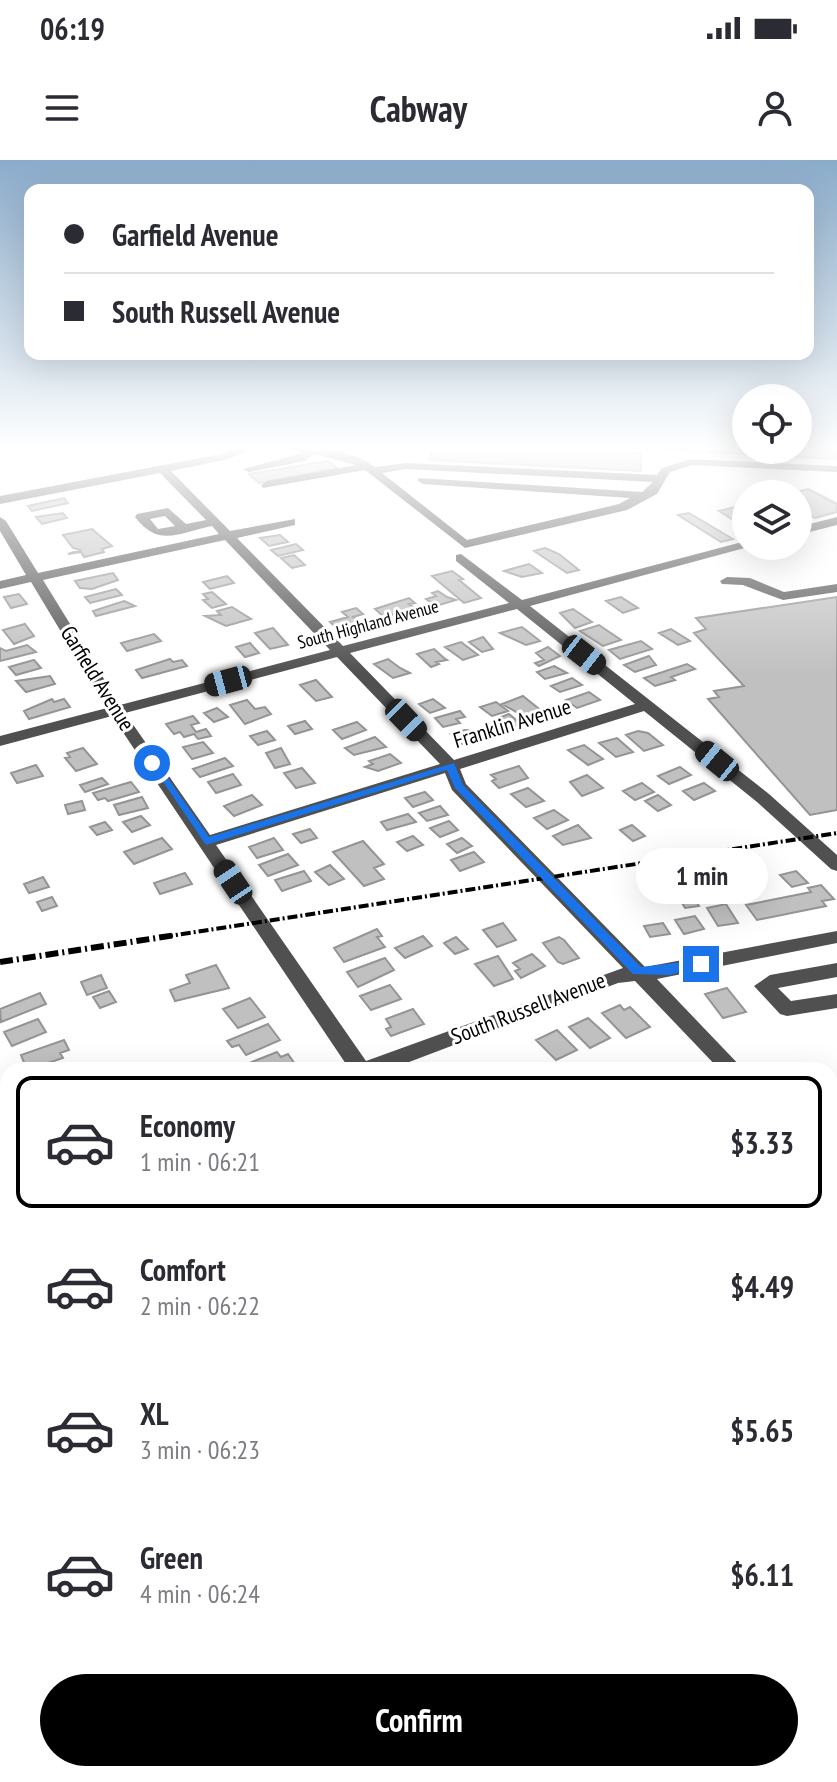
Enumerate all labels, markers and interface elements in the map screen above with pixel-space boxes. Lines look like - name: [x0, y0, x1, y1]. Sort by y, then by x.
- text: 06:19: [40, 9, 105, 48]
- text: Cabway: [370, 85, 467, 132]
- icon: menu: [40, 86, 84, 130]
- icon: person: [753, 86, 797, 130]
- text: Garfield Avenue: [112, 215, 279, 254]
- text: South Russell Avenue: [112, 292, 340, 331]
- map controls: [732, 384, 812, 560]
- button: locate: [732, 384, 812, 464]
- button: layers: [732, 480, 812, 560]
- street label: South Highland Avenue: [295, 594, 441, 654]
- street label: Garfield Avenue: [55, 620, 141, 736]
- car: [558, 631, 610, 679]
- car: [202, 663, 254, 699]
- street label: Franklin Avenue: [450, 692, 574, 754]
- car: [381, 694, 431, 746]
- car: [691, 737, 743, 785]
- route start: [134, 745, 170, 781]
- callout: 1 min: [635, 848, 767, 904]
- car: [210, 855, 256, 909]
- text: 1 min: [676, 859, 728, 892]
- route end: [683, 946, 719, 982]
- street label: South Russell Avenue: [447, 966, 609, 1050]
- icon: car: [44, 1106, 116, 1178]
- text: Economy: [140, 1106, 235, 1145]
- text: $3.33: [730, 1123, 794, 1162]
- text: 1 min · 06:21: [140, 1145, 260, 1178]
- icon: car: [44, 1250, 116, 1322]
- text: Comfort: [140, 1250, 226, 1289]
- text: $4.49: [730, 1267, 794, 1306]
- text: 2 min · 06:22: [140, 1289, 260, 1322]
- icon: car: [44, 1394, 116, 1466]
- text: XL: [140, 1394, 169, 1433]
- text: $5.65: [730, 1411, 794, 1450]
- text: 3 min · 06:23: [140, 1433, 260, 1466]
- icon: car: [44, 1538, 116, 1610]
- text: Green: [140, 1538, 203, 1577]
- text: $6.11: [730, 1555, 794, 1594]
- text: 4 min · 06:24: [140, 1577, 260, 1610]
- button: Confirm: [40, 1674, 798, 1766]

